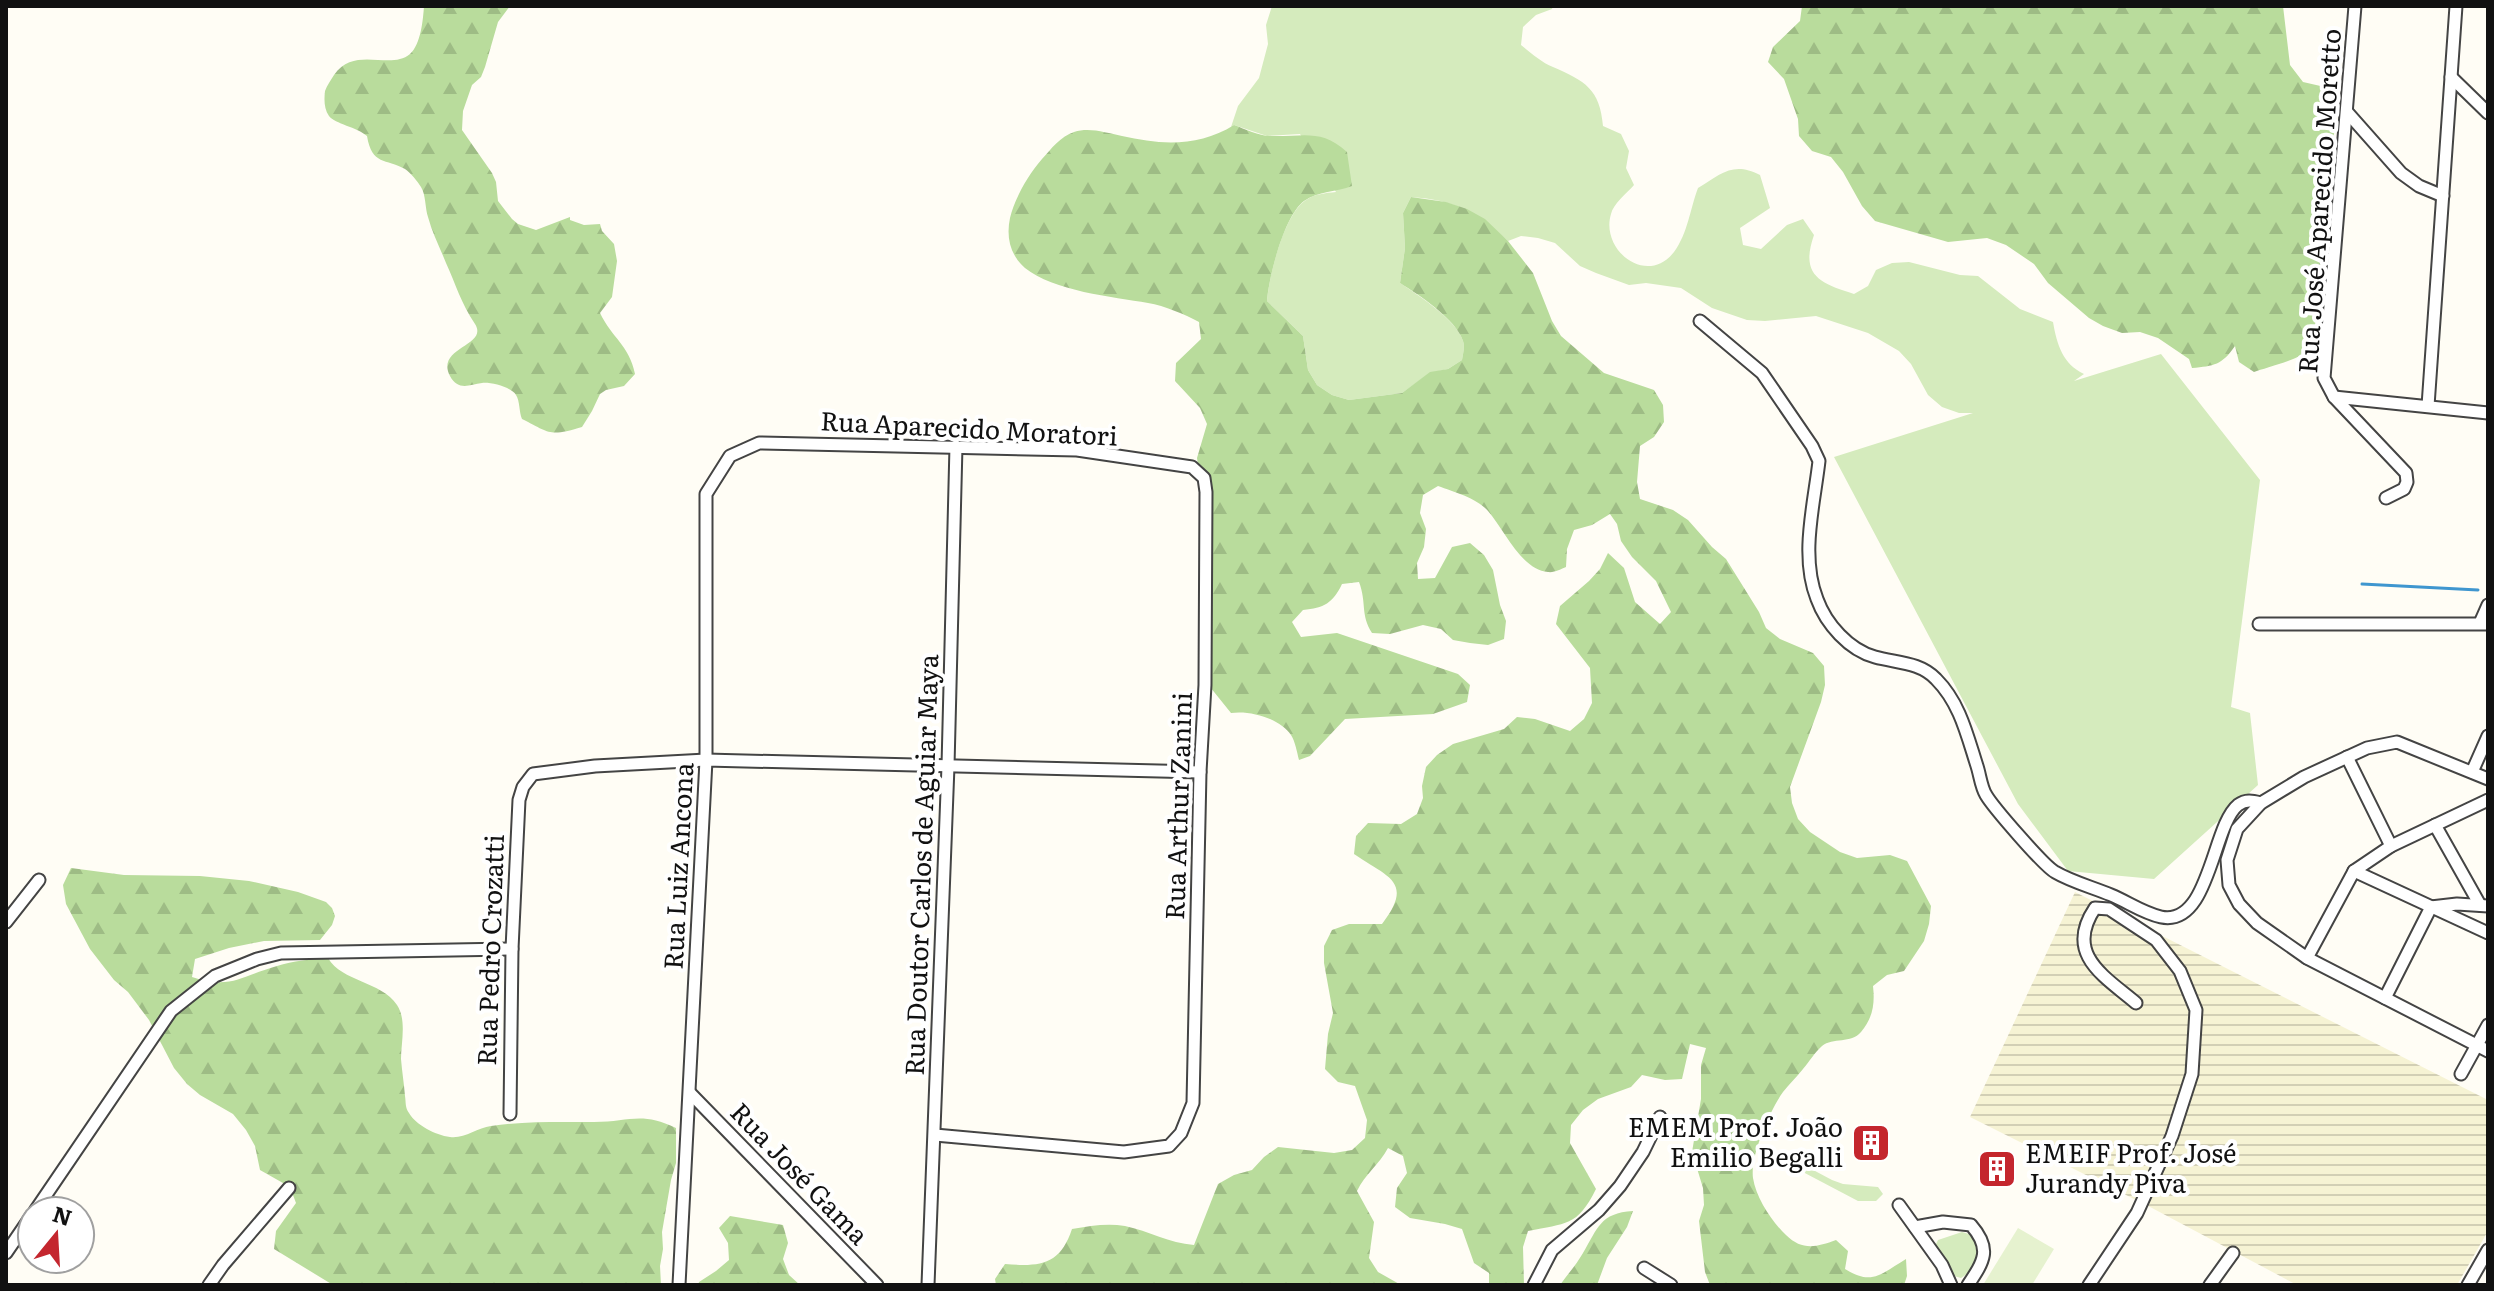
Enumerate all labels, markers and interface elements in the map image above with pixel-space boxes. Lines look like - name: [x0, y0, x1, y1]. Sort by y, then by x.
- street label: Rua José Aparecido Moretto: [2286, 27, 2349, 375]
- street label: Rua Aparecido Moratori: [820, 399, 1119, 454]
- street label: Rua Doutor Carlos de Aguiar Maya: [893, 653, 946, 1076]
- street label: Rua Arthur Zanini: [1153, 691, 1200, 920]
- street label: Rua Luiz Ancona: [652, 761, 701, 970]
- street label: Rua Pedro Crozatti: [465, 833, 512, 1066]
- street label: Rua José Gama: [723, 1092, 879, 1252]
- place label: EMEM Prof. João Emilio Begalli: [1628, 1106, 1843, 1175]
- building icon: EMEM Prof. João Emilio Begalli: [1850, 1122, 1892, 1164]
- place label: EMEIF Prof. José Jurandy Piva: [2025, 1132, 2236, 1201]
- building icon: EMEIF Prof. José Jurandy Piva: [1976, 1148, 2018, 1190]
- north arrow: [16, 1195, 96, 1275]
- text: N: [49, 1196, 77, 1233]

